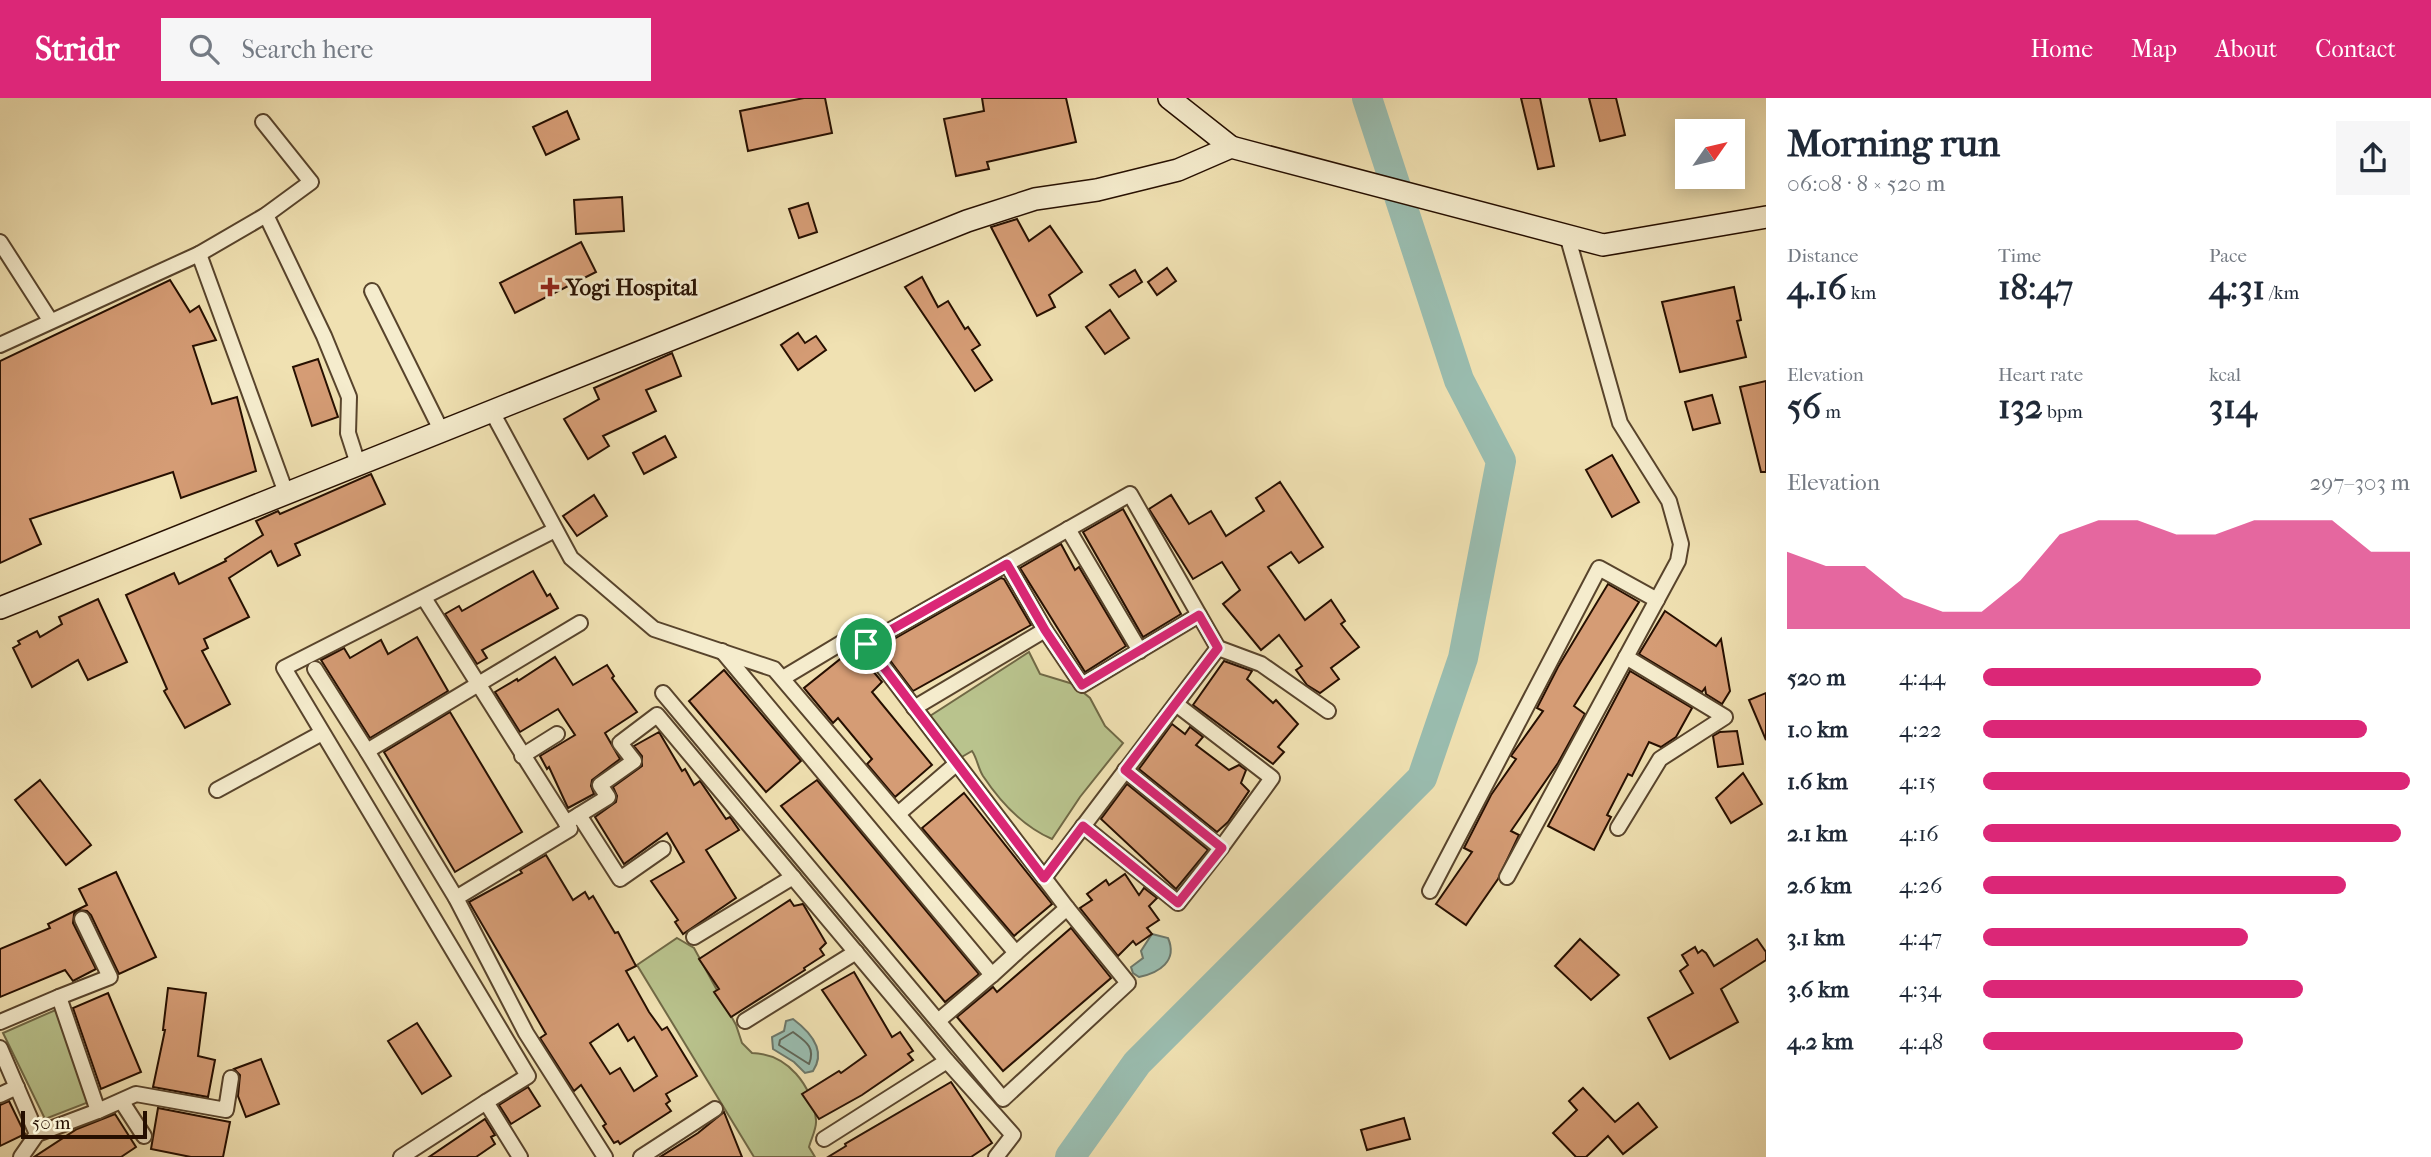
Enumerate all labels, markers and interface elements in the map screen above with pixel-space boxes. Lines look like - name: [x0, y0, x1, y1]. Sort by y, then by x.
- search box: [161, 18, 651, 81]
- text: Stridr: [35, 30, 119, 69]
- icon: search: [185, 30, 223, 68]
- text: Search here: [241, 34, 373, 65]
- text: Home: [2031, 35, 2093, 63]
- text: Map: [2131, 35, 2177, 63]
- text: About: [2215, 35, 2277, 63]
- text: Contact: [2315, 35, 2396, 63]
- north arrow: [1675, 119, 1745, 189]
- map controls: [1675, 119, 1745, 189]
- text: Morning run: [1787, 121, 2000, 166]
- button: share: [2336, 121, 2410, 195]
- text: 06:08 · 8 × 520 m: [1787, 170, 1945, 197]
- text: Distance: [1787, 245, 1858, 267]
- text: Time: [1998, 245, 2041, 267]
- text: Pace: [2209, 245, 2247, 267]
- text: 4.16: [1787, 267, 1847, 308]
- text: 18:47: [1998, 267, 2073, 308]
- text: 4:31: [2209, 267, 2265, 308]
- place label: Yogi Hospital: [565, 274, 698, 301]
- marker: Yogi Hospital: [540, 277, 560, 297]
- text: km: [1847, 282, 1876, 304]
- text: /km: [2265, 282, 2299, 304]
- text: Elevation: [1787, 364, 1864, 386]
- text: Heart rate: [1998, 364, 2083, 386]
- text: kcal: [2209, 364, 2241, 386]
- text: 56: [1787, 386, 1821, 427]
- text: 132: [1998, 386, 2043, 427]
- text: 314: [2209, 386, 2257, 427]
- text: m: [1821, 401, 1841, 423]
- text: bpm: [2043, 401, 2083, 423]
- text: Elevation: [1787, 469, 1880, 496]
- text: 297–303 m: [2309, 469, 2410, 496]
- pin: [836, 614, 896, 674]
- icon: arrive: [847, 625, 885, 663]
- text: 520 m: [1787, 664, 1846, 691]
- text: 4:44: [1899, 664, 1945, 691]
- text: 1.0 km: [1787, 716, 1848, 743]
- text: 4:22: [1899, 716, 1942, 743]
- text: 1.6 km: [1787, 768, 1848, 795]
- text: 4:15: [1899, 768, 1936, 795]
- text: 2.1 km: [1787, 820, 1847, 847]
- text: 4:16: [1899, 820, 1939, 847]
- text: 2.6 km: [1787, 872, 1852, 899]
- text: 4:26: [1899, 872, 1942, 899]
- text: 3.1 km: [1787, 924, 1845, 951]
- text: 4:47: [1899, 924, 1942, 951]
- text: 3.6 km: [1787, 976, 1849, 1003]
- text: 4:34: [1899, 976, 1941, 1003]
- text: 4.2 km: [1787, 1028, 1853, 1055]
- text: 4:48: [1899, 1028, 1943, 1055]
- scale bar: [21, 1108, 147, 1140]
- text: 50 m: [32, 1112, 71, 1134]

